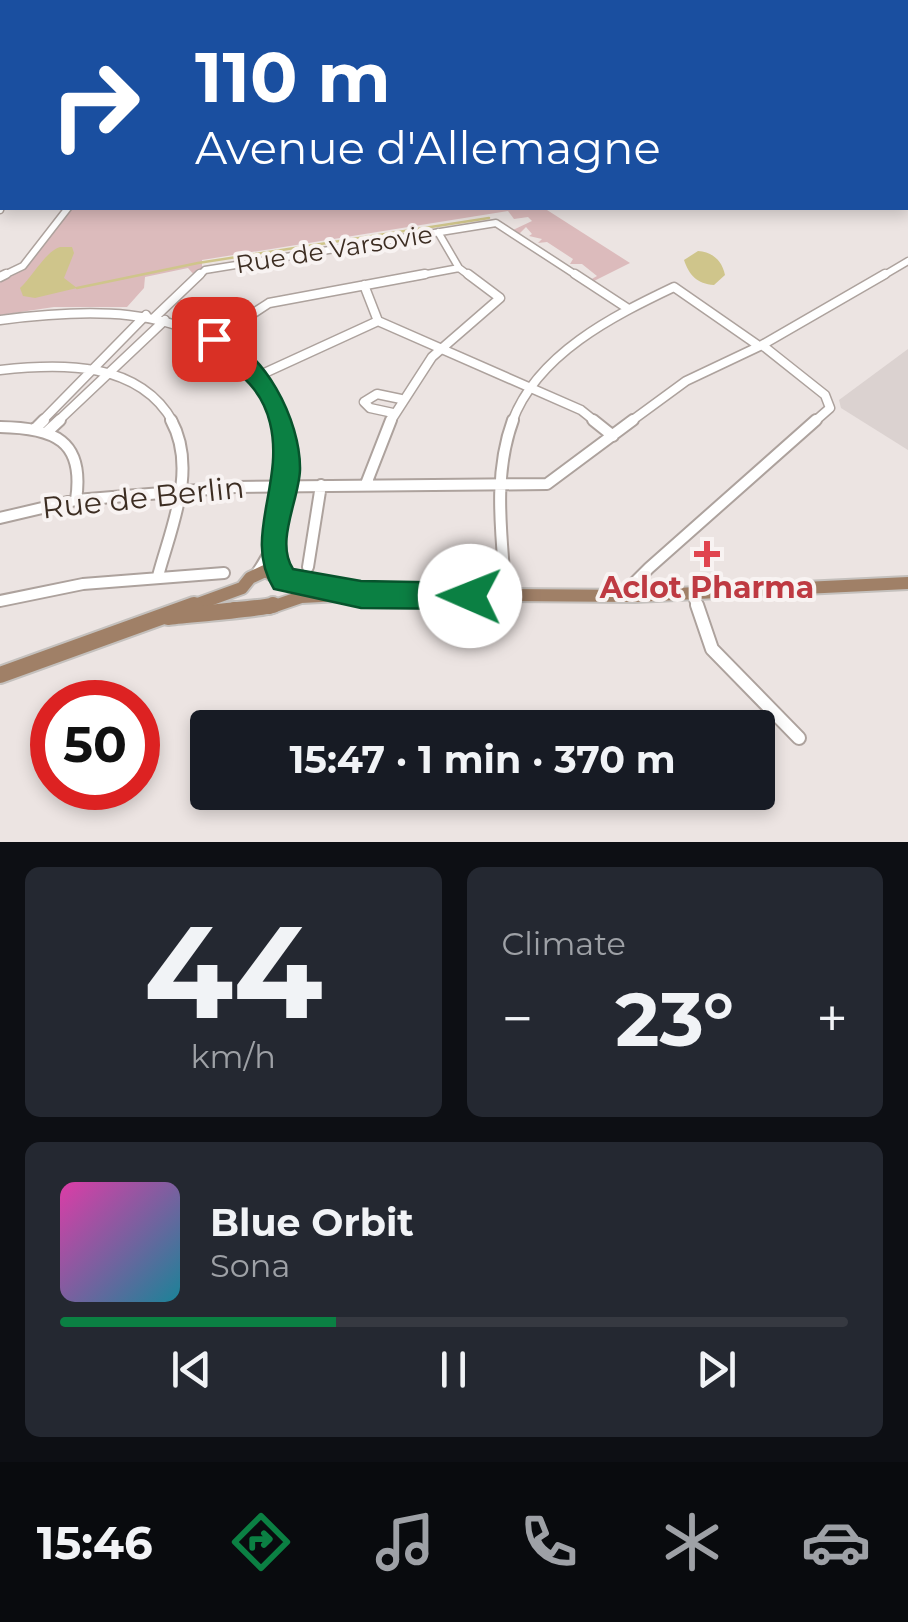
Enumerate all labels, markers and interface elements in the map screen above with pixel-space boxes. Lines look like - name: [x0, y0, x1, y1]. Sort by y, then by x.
- text: 110 m: [195, 34, 391, 120]
- icon: right: [30, 40, 160, 170]
- text: Avenue d'Allemagne: [195, 120, 661, 175]
- street label: Rue de Varsovie: [233, 219, 435, 279]
- pin: [172, 297, 257, 382]
- icon: arrive: [187, 312, 242, 367]
- street label: Rue de Berlin: [40, 468, 246, 527]
- marker: Aclot Pharma: [696, 543, 718, 565]
- position arrow: [418, 544, 522, 648]
- place label: Aclot Pharma: [599, 569, 814, 606]
- speed limit sign: 50: [30, 680, 160, 810]
- text: 15:47 · 1 min · 370 m: [289, 736, 676, 783]
- text: 44: [144, 892, 323, 1051]
- text: Climate: [502, 924, 626, 963]
- text: 23°: [615, 973, 734, 1065]
- text: −: [502, 985, 533, 1052]
- text: +: [816, 985, 848, 1052]
- text: km/h: [191, 1037, 276, 1076]
- text: Blue Orbit: [210, 1199, 414, 1246]
- text: Sona: [210, 1246, 290, 1285]
- icon: previous: [164, 1342, 219, 1397]
- icon: pause: [426, 1342, 481, 1397]
- icon: next: [689, 1342, 744, 1397]
- icon: directions: [226, 1507, 296, 1577]
- icon: music: [370, 1507, 440, 1577]
- icon: phone: [514, 1507, 584, 1577]
- icon: climate: [657, 1507, 727, 1577]
- icon: car: [801, 1507, 871, 1577]
- text: 15:46: [37, 1515, 153, 1570]

